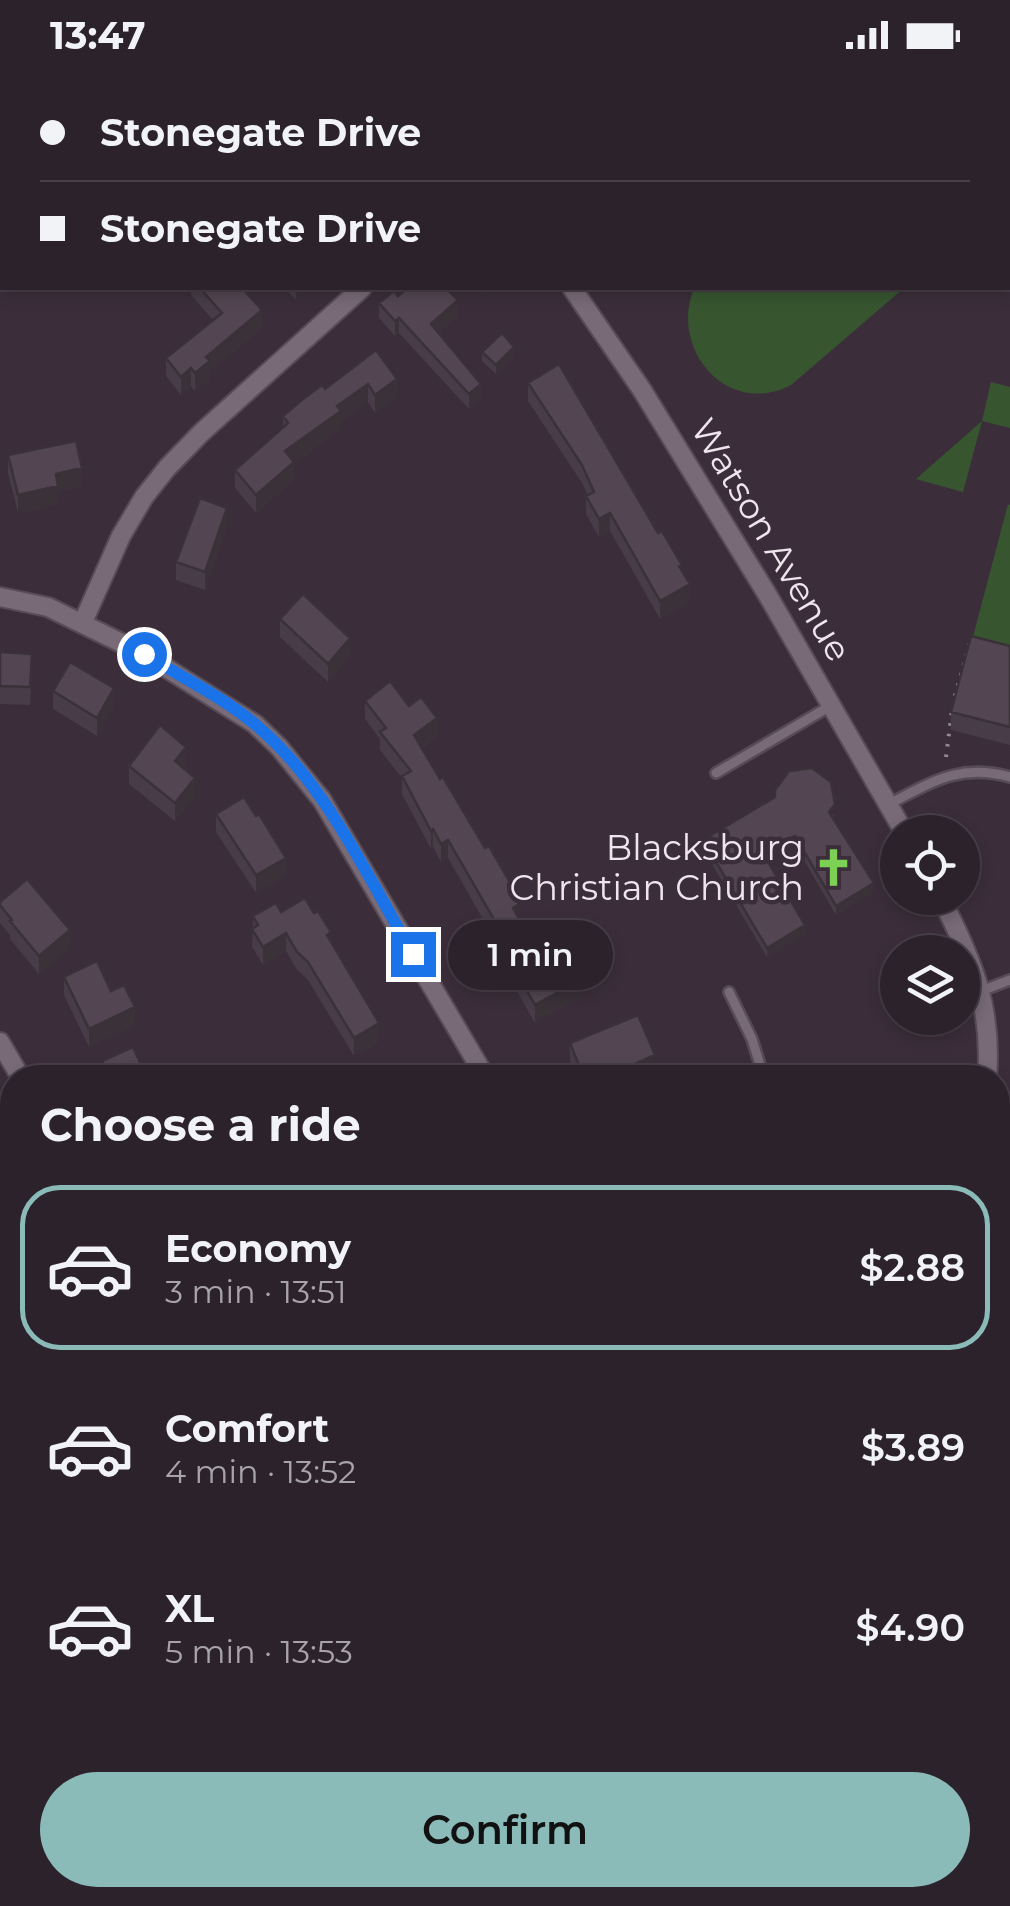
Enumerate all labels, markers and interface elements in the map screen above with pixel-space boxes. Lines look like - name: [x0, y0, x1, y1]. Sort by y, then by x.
- text: 13:47: [50, 12, 146, 59]
- text: Stonegate Drive: [100, 109, 421, 156]
- text: Stonegate Drive: [100, 205, 421, 252]
- street label: Watson Avenue: [682, 410, 861, 669]
- route start: [122, 632, 167, 677]
- map controls: [880, 815, 980, 1035]
- button: locate: [880, 815, 980, 915]
- place label: Blacksburg Christian Church: [509, 826, 804, 909]
- church icon: Blacksburg Christian Church: [813, 847, 855, 889]
- callout: 1 min: [448, 919, 613, 989]
- route end: [391, 932, 436, 977]
- text: 1 min: [488, 935, 573, 974]
- button: layers: [880, 935, 980, 1035]
- text: Choose a ride: [40, 1097, 361, 1152]
- icon: car: [45, 1223, 135, 1313]
- text: Economy: [165, 1225, 351, 1272]
- text: $2.88: [859, 1244, 965, 1291]
- text: 3 min · 13:51: [165, 1272, 347, 1311]
- icon: car: [45, 1403, 135, 1493]
- text: Comfort: [165, 1405, 329, 1452]
- text: $3.89: [861, 1424, 965, 1471]
- text: 4 min · 13:52: [165, 1452, 356, 1491]
- icon: car: [45, 1583, 135, 1673]
- text: XL: [165, 1585, 214, 1632]
- text: $4.90: [855, 1604, 965, 1651]
- text: 5 min · 13:53: [165, 1632, 353, 1671]
- button: Confirm: [40, 1772, 970, 1887]

